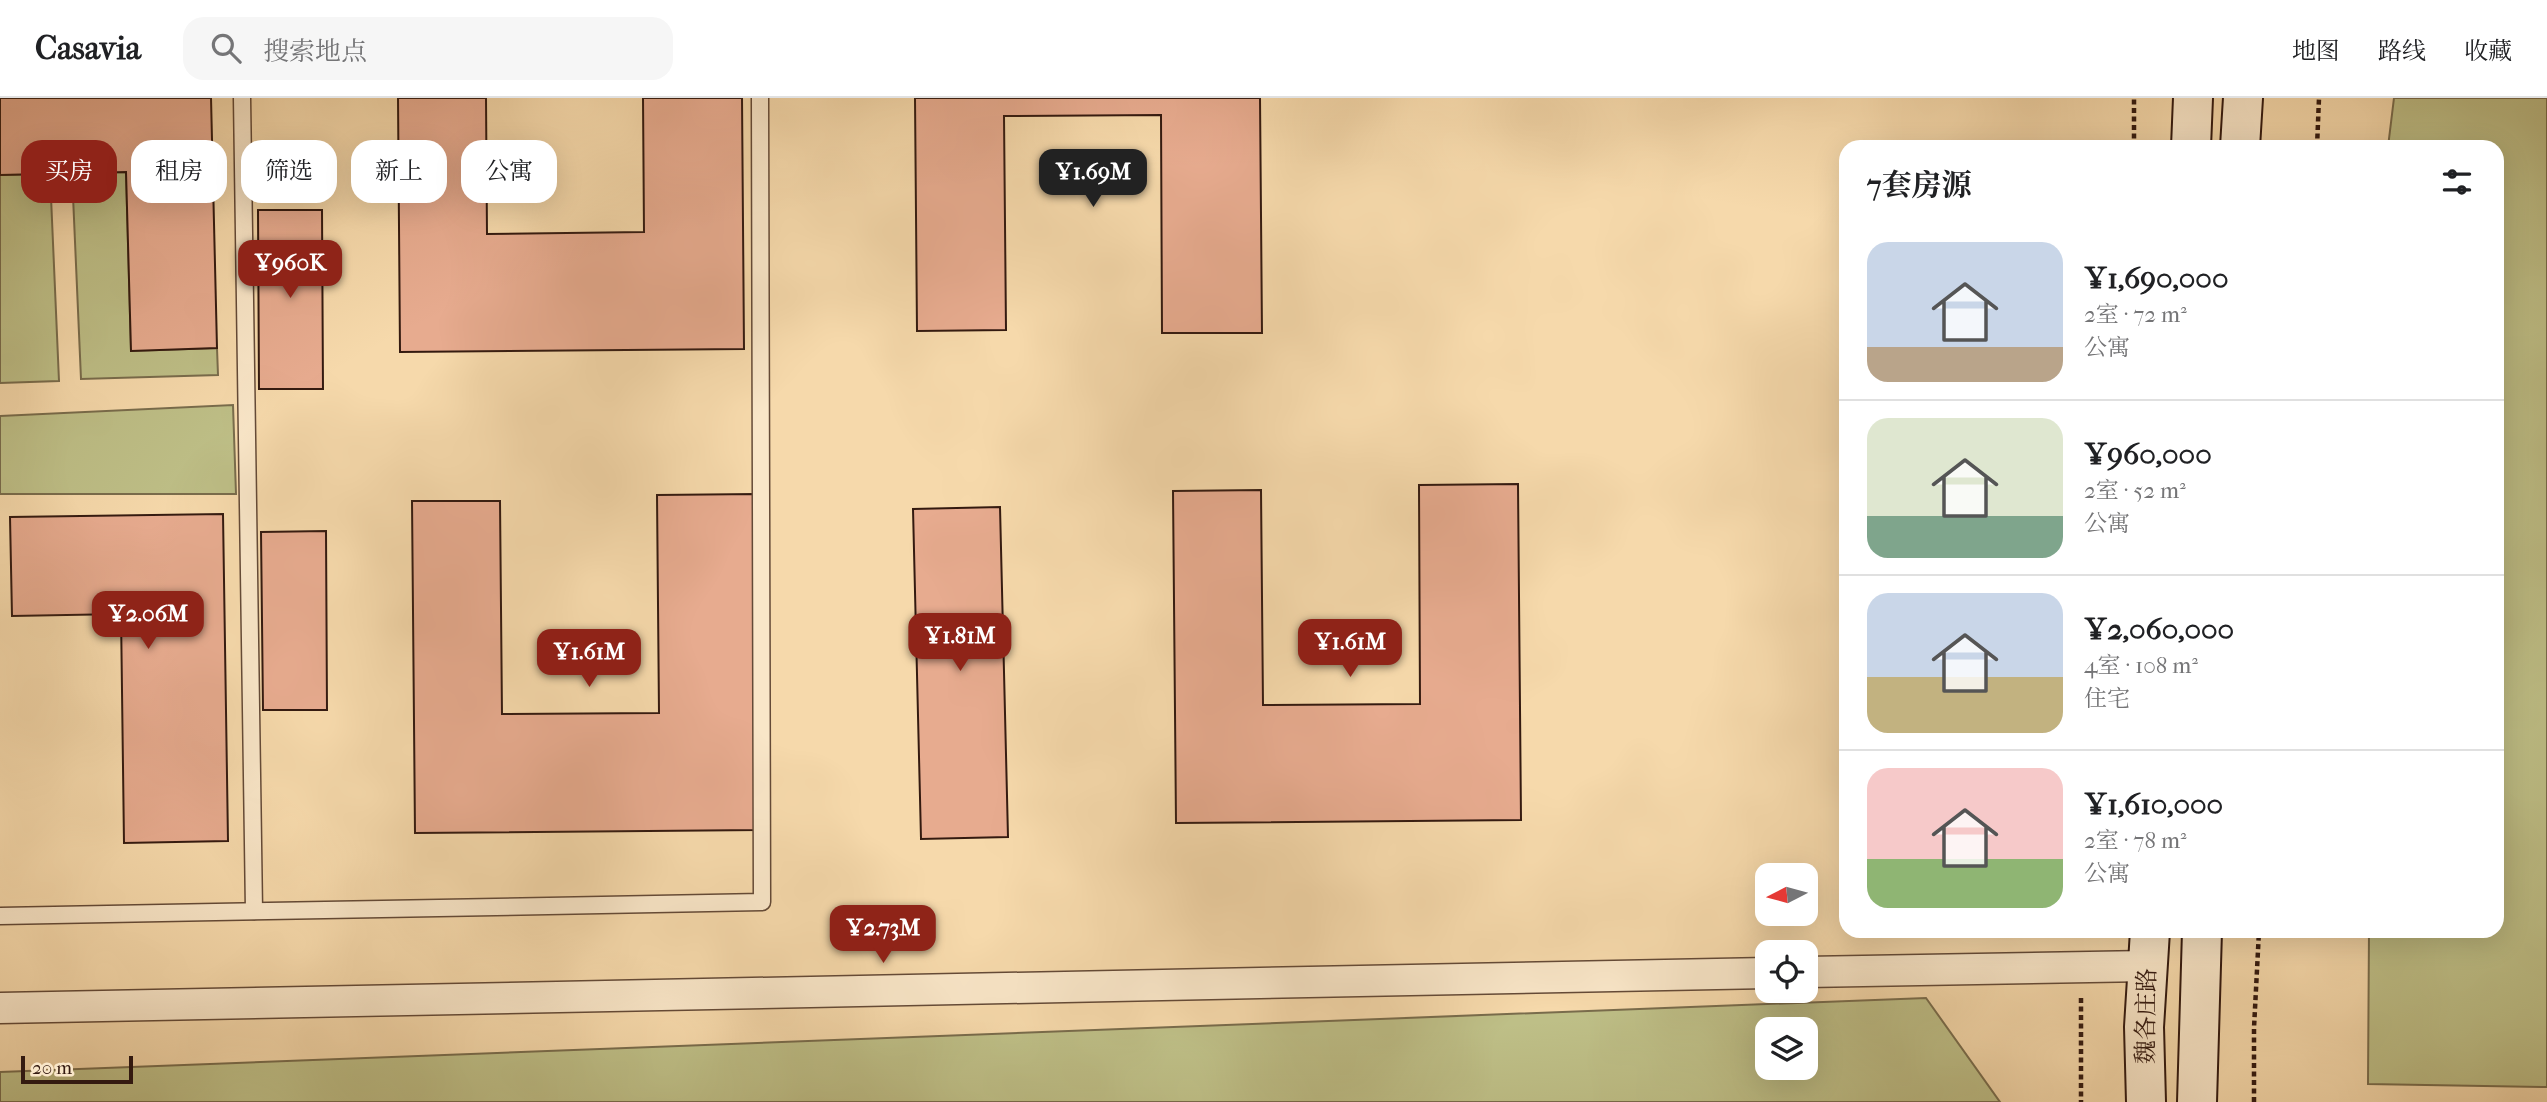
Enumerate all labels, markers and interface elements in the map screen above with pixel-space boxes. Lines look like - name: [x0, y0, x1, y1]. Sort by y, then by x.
- search box: [183, 17, 673, 80]
- text: Casavia: [35, 29, 141, 68]
- icon: search: [207, 29, 245, 67]
- text: 搜索地点: [263, 36, 367, 67]
- text: 地图: [2292, 37, 2340, 65]
- text: 路线: [2378, 37, 2426, 65]
- text: 收藏: [2464, 37, 2512, 65]
- chip: 买房: [21, 140, 117, 203]
- chip: 租房: [131, 140, 227, 203]
- chip: 筛选: [241, 140, 337, 203]
- chip: 新上: [351, 140, 447, 203]
- chip: 公寓: [461, 140, 557, 203]
- pin: ¥1.69M: [1036, 150, 1150, 209]
- text: ¥1.69M: [1055, 158, 1131, 185]
- icon: filters: [2438, 163, 2476, 201]
- text: 7套房源: [1867, 168, 1971, 203]
- pin: ¥960K: [241, 240, 339, 300]
- text: ¥960K: [254, 249, 326, 276]
- text: ¥1,690,000: [2084, 261, 2228, 296]
- icon: home: [1923, 270, 2007, 354]
- text: 2室 · 72 m²: [2084, 301, 2187, 328]
- text: 公寓: [2084, 334, 2130, 361]
- text: ¥960,000: [2084, 437, 2212, 472]
- icon: home: [1923, 446, 2007, 530]
- text: 2室 · 52 m²: [2084, 477, 2186, 504]
- text: 公寓: [2084, 510, 2130, 537]
- pin: ¥2.06M: [91, 592, 205, 651]
- text: ¥2.06M: [108, 600, 188, 627]
- text: ¥2,060,000: [2084, 612, 2234, 647]
- pin: ¥1.81M: [903, 614, 1017, 673]
- pin: ¥1.61M: [1293, 620, 1407, 679]
- icon: home: [1923, 621, 2007, 705]
- text: ¥1.81M: [924, 622, 996, 649]
- text: ¥1.61M: [1314, 628, 1386, 655]
- pin: ¥1.61M: [532, 630, 646, 689]
- text: ¥1.61M: [553, 638, 625, 665]
- text: 4室 · 108 m²: [2084, 652, 2198, 679]
- text: 住宅: [2084, 685, 2130, 712]
- text: ¥1,610,000: [2084, 787, 2223, 822]
- icon: home: [1923, 796, 2007, 880]
- text: 2室 · 78 m²: [2084, 827, 2187, 854]
- text: 公寓: [2084, 860, 2130, 887]
- north arrow: [1755, 863, 1818, 926]
- map controls: [1755, 863, 1818, 1080]
- pin: ¥2.73M: [826, 906, 940, 965]
- text: ¥2.73M: [846, 914, 920, 941]
- button: locate: [1755, 940, 1818, 1003]
- street label: 魏各庄路: [2131, 968, 2161, 1064]
- button: layers: [1755, 1017, 1818, 1080]
- scale bar: [21, 1053, 133, 1085]
- text: 20 m: [32, 1057, 72, 1079]

